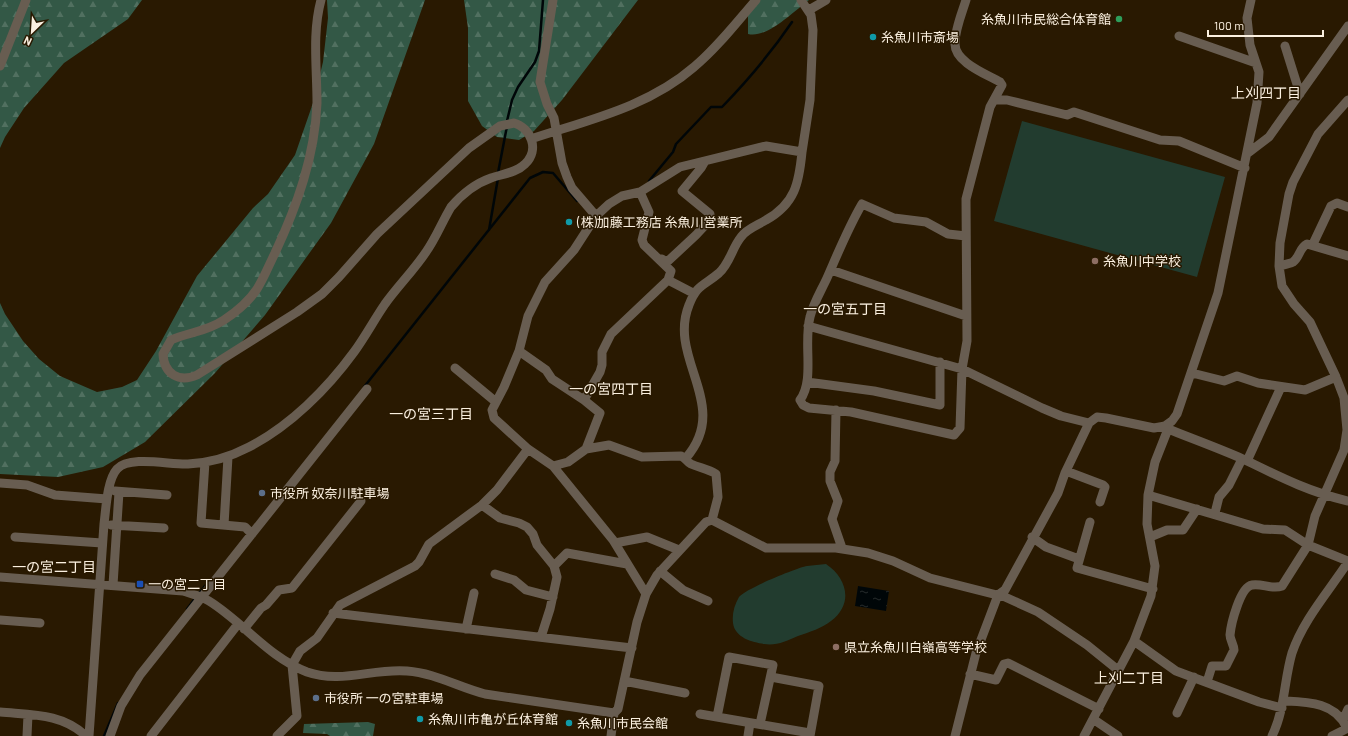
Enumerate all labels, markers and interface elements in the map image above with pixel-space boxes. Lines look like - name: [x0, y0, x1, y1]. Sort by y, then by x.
- place label: 糸魚川市民総合体育館: [981, 11, 1111, 27]
- north arrow: [12, 12, 52, 52]
- scale bar: [1208, 12, 1323, 38]
- marker: 糸魚川市民総合体育館: [1114, 14, 1124, 24]
- text: 100 m: [1214, 18, 1244, 32]
- place label: 糸魚川市斎場: [881, 29, 959, 45]
- marker: 糸魚川市斎場: [868, 32, 878, 42]
- text: N: [21, 34, 34, 49]
- district label: 上刈四丁目: [1231, 84, 1301, 101]
- place label: (株)加藤工務店 糸魚川営業所: [576, 214, 742, 230]
- marker: (株)加藤工務店 糸魚川営業所: [564, 217, 574, 227]
- place label: 糸魚川中学校: [1103, 253, 1181, 269]
- marker: 糸魚川中学校: [1090, 256, 1100, 266]
- district label: 一の宮五丁目: [803, 300, 887, 317]
- district label: 一の宮四丁目: [569, 380, 653, 397]
- district label: 一の宮三丁目: [389, 405, 473, 422]
- place label: 市役所 奴奈川駐車場: [270, 485, 390, 501]
- marker: 市役所 奴奈川駐車場: [257, 488, 267, 498]
- district label: 一の宮二丁目: [12, 558, 96, 575]
- place label: 一の宮二丁目: [148, 576, 226, 592]
- marker: 一の宮二丁目: [135, 579, 145, 589]
- place label: 県立糸魚川白嶺高等学校: [844, 639, 987, 655]
- marker: 県立糸魚川白嶺高等学校: [831, 642, 841, 652]
- district label: 上刈二丁目: [1094, 669, 1164, 686]
- place label: 市役所 一の宮駐車場: [324, 690, 444, 706]
- marker: 市役所 一の宮駐車場: [311, 693, 321, 703]
- place label: 糸魚川市亀が丘体育館: [428, 711, 558, 727]
- marker: 糸魚川市亀が丘体育館: [415, 714, 425, 724]
- place label: 糸魚川市民会館: [577, 715, 668, 731]
- marker: 糸魚川市民会館: [564, 718, 574, 728]

